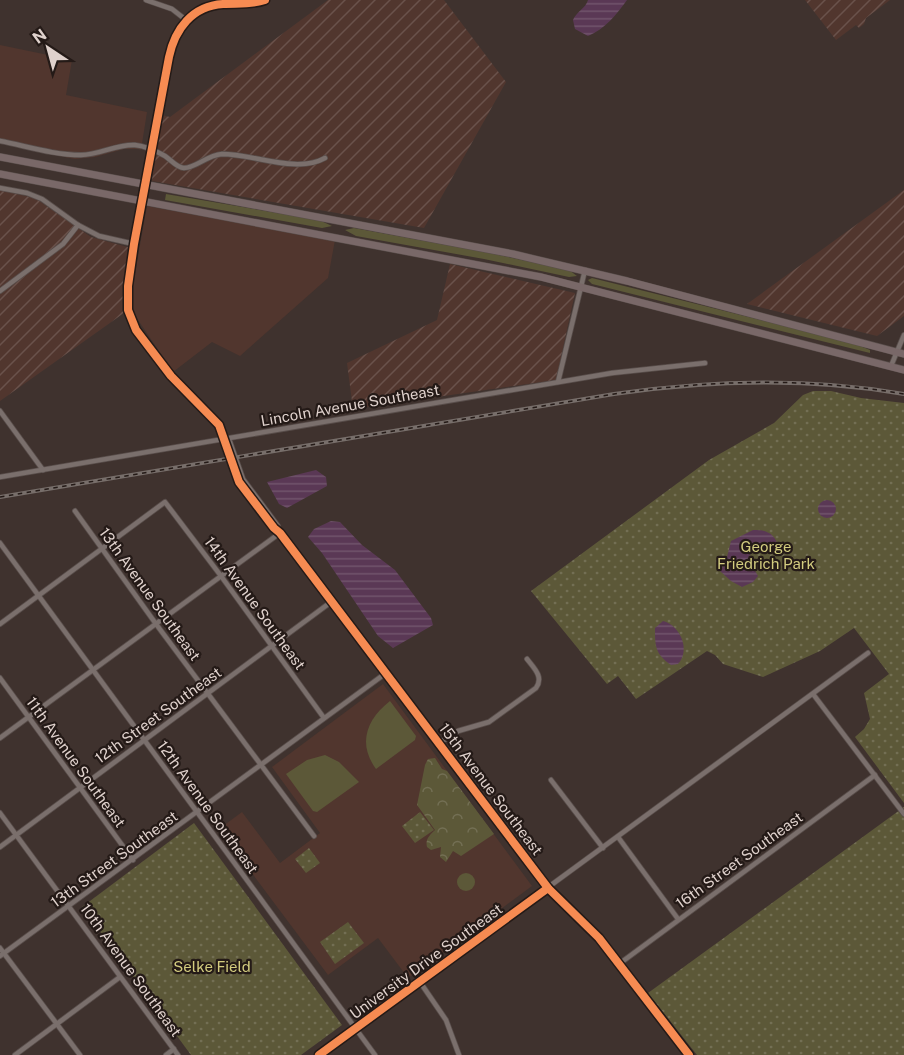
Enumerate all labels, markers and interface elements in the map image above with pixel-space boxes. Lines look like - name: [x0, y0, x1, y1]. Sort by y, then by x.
- north arrow: [18, 18, 78, 78]
- text: N: [29, 25, 50, 48]
- street label: Lincoln Avenue Southeast: [259, 381, 441, 429]
- street label: 13th Avenue Southeast: [96, 524, 204, 664]
- street label: 14th Avenue Southeast: [201, 533, 309, 673]
- park label: George Friedrich Park: [717, 538, 815, 572]
- street label: 12th Street Southeast: [91, 663, 225, 767]
- street label: 11th Avenue Southeast: [23, 694, 129, 831]
- street label: 15th Avenue Southeast: [436, 720, 546, 858]
- street label: 12th Avenue Southeast: [154, 737, 262, 877]
- street label: 13th Street Southeast: [47, 807, 181, 911]
- street label: 16th Street Southeast: [672, 808, 806, 912]
- street label: 10th Avenue Southeast: [77, 900, 185, 1040]
- street label: University Drive Southeast: [346, 900, 506, 1022]
- park label: Selke Field: [173, 958, 251, 975]

